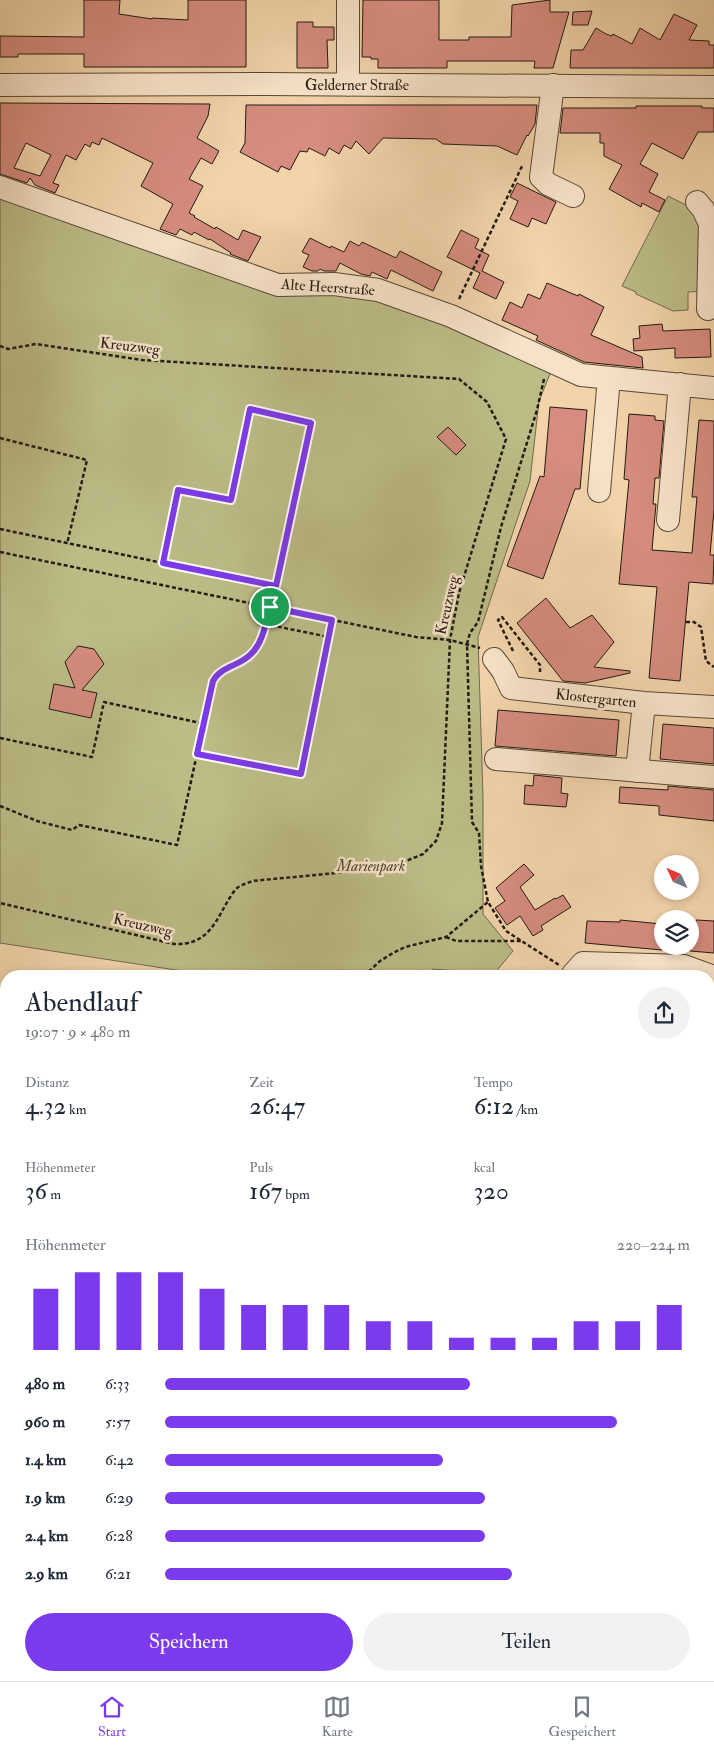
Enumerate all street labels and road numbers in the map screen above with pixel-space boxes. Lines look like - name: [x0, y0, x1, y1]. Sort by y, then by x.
- street label: Gelderner Straße: [305, 76, 409, 95]
- street label: Alte Heerstraße: [279, 275, 375, 300]
- street label: Kreuzweg: [99, 333, 162, 360]
- street label: Kreuzweg: [431, 573, 464, 637]
- street label: Klostergarten: [555, 685, 638, 712]
- street label: Kreuzweg: [111, 909, 175, 942]

